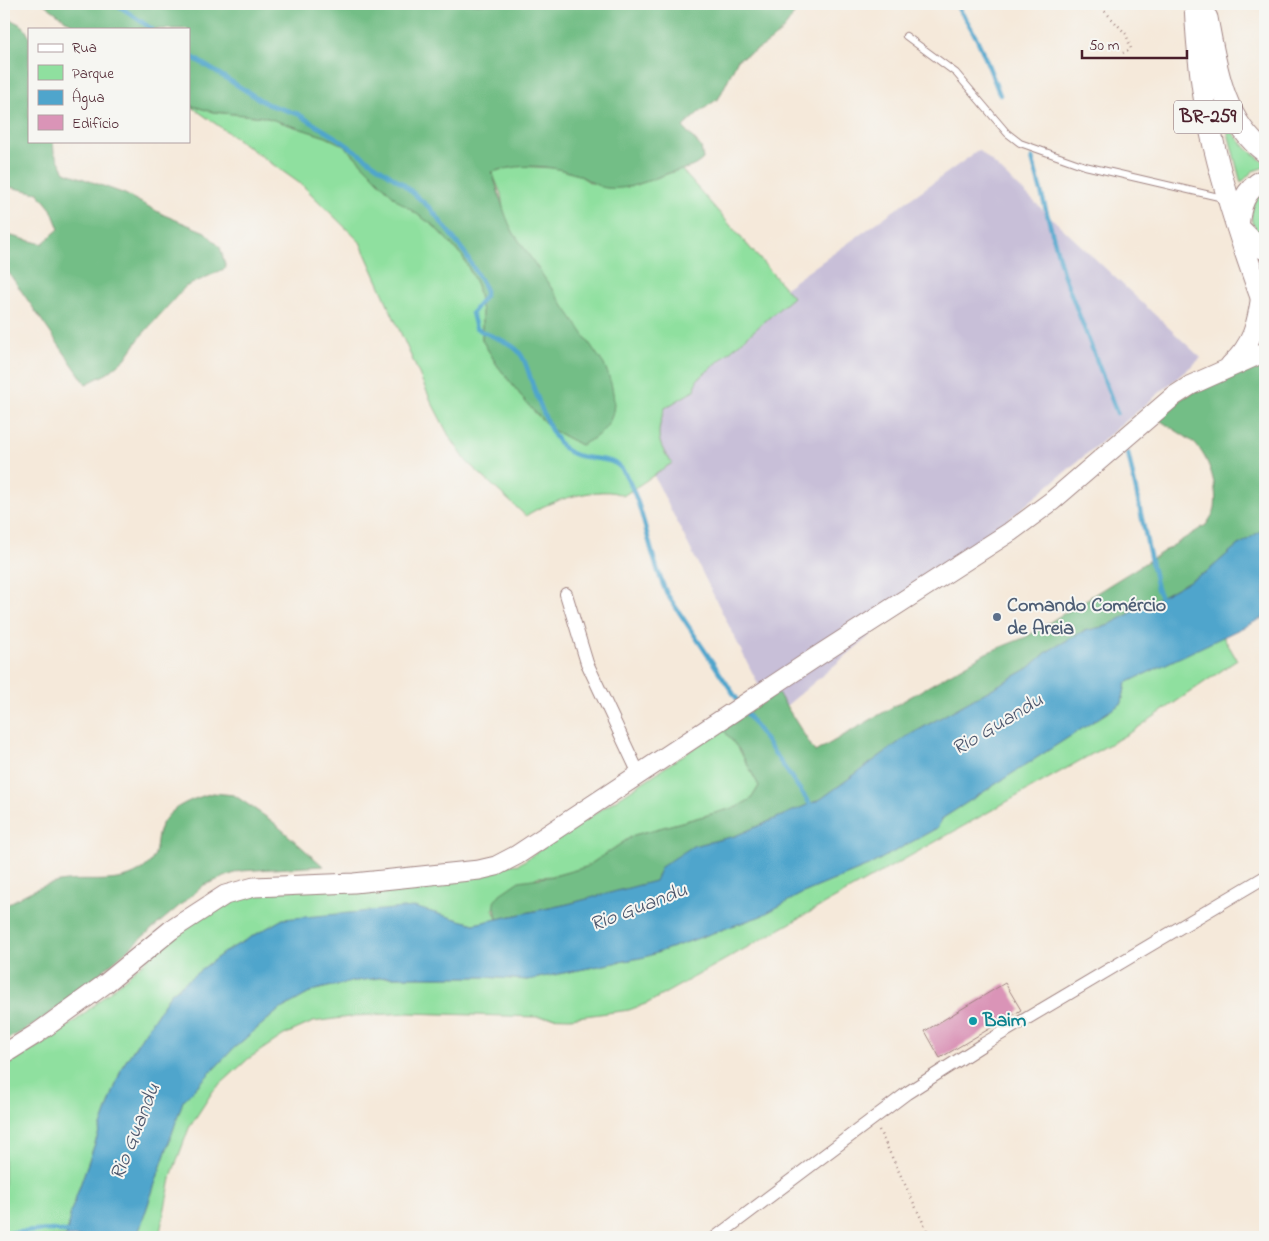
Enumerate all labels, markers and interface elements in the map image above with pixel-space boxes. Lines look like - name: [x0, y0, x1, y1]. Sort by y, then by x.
- legend: [28, 28, 190, 142]
- scale bar: [1082, 28, 1186, 60]
- text: 50 m: [1089, 35, 1120, 57]
- text: Rua: [72, 37, 97, 59]
- text: Parque: [72, 63, 114, 85]
- text: Água: [72, 87, 105, 110]
- road number: BR-259: [1174, 100, 1242, 134]
- text: Edifício: [72, 113, 119, 135]
- place label: Comando Comércio de Areia: [1007, 592, 1166, 644]
- marker: Comando Comércio de Areia: [991, 611, 1003, 623]
- water label: Rio Guandu: [947, 686, 1050, 764]
- water label: Rio Guandu: [586, 876, 692, 940]
- place label: Baim: [982, 1007, 1027, 1036]
- marker: Baim: [967, 1015, 979, 1027]
- water label: Rio Guandu: [103, 1079, 169, 1185]

